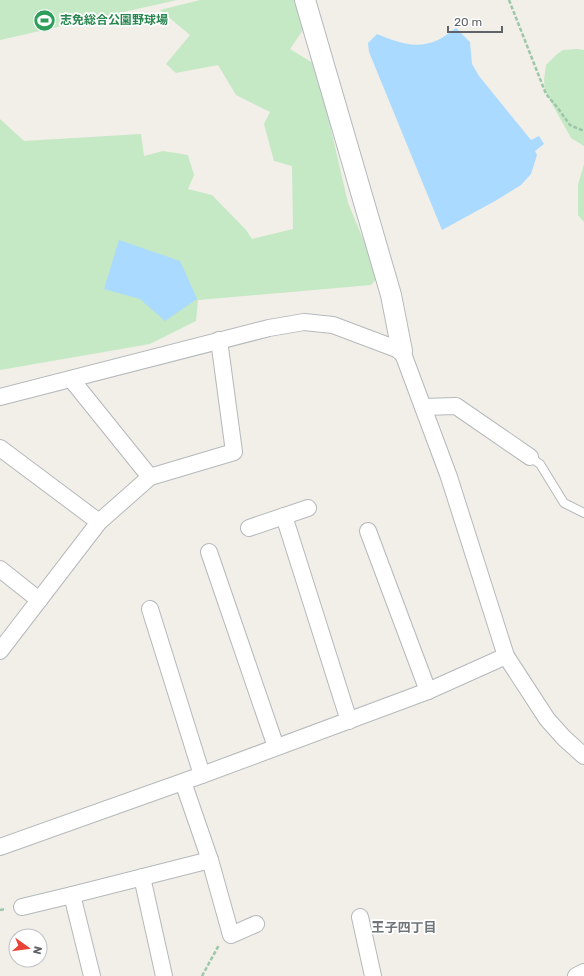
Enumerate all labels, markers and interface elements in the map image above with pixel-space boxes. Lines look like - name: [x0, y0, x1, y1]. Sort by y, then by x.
- sports icon: 志免総合公園野球場: [31, 7, 57, 33]
- scale bar: [448, 8, 502, 34]
- place label: 志免総合公園野球場: [60, 13, 168, 27]
- text: 20 m: [454, 15, 482, 29]
- district label: 王子四丁目: [371, 920, 437, 935]
- north arrow: [8, 928, 48, 968]
- text: N: [30, 945, 44, 956]

